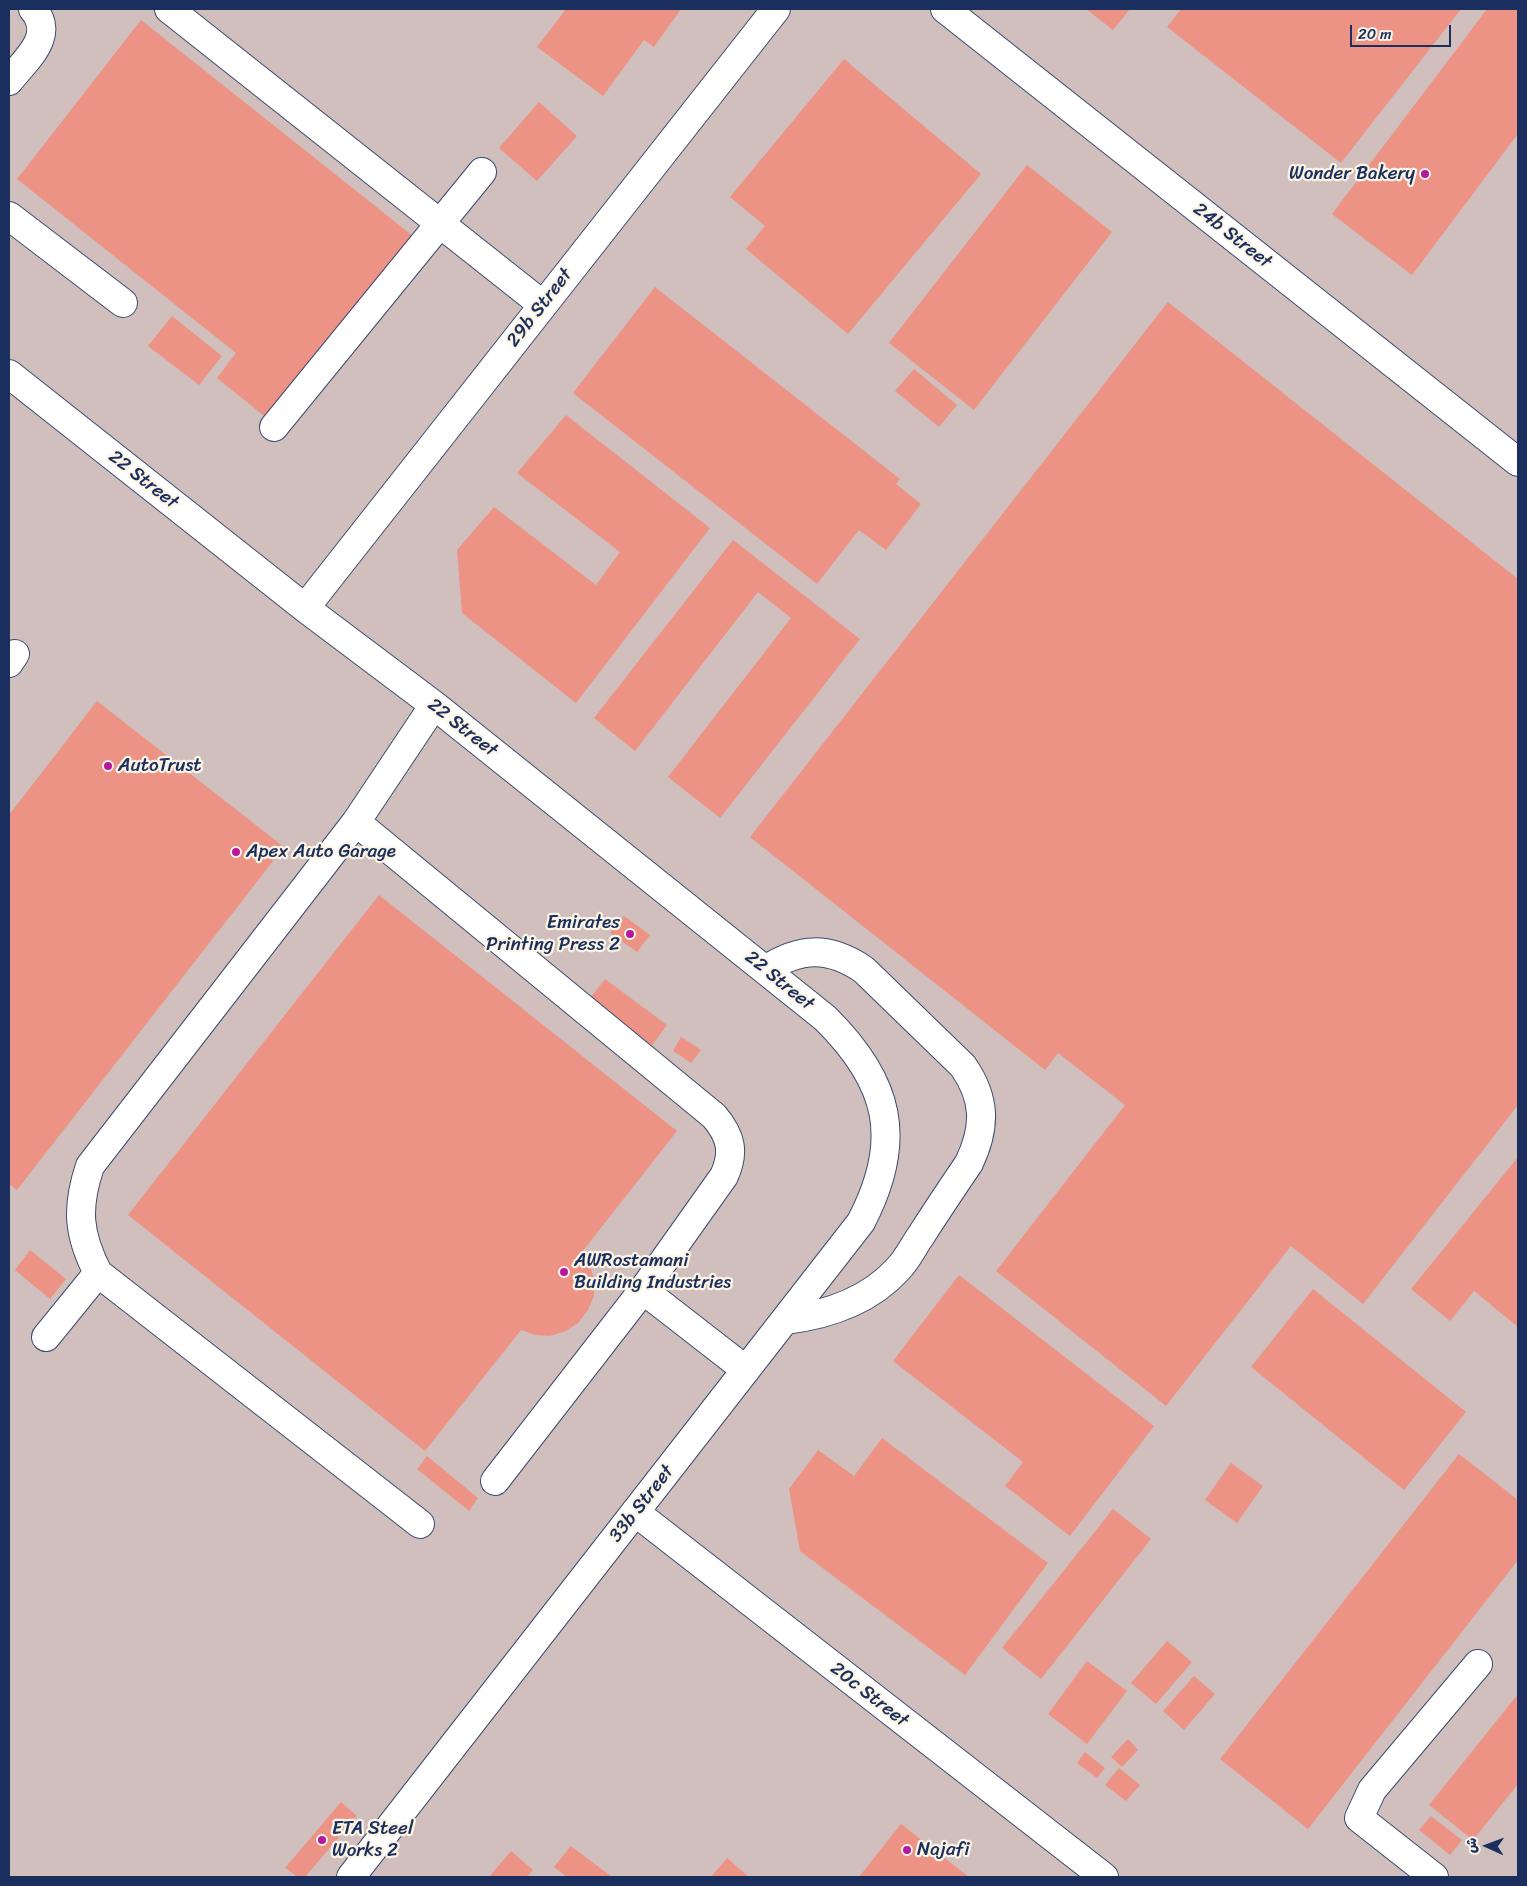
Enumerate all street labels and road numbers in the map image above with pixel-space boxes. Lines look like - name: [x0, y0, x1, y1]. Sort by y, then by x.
- street label: 24b Street: [1188, 198, 1276, 274]
- street label: 29b Street: [502, 264, 578, 352]
- street label: 22 Street: [104, 446, 182, 514]
- street label: 22 Street: [423, 694, 501, 762]
- street label: 22 Street: [740, 946, 818, 1016]
- street label: 33b Street: [605, 1461, 679, 1547]
- street label: 20c Street: [825, 1658, 913, 1732]

